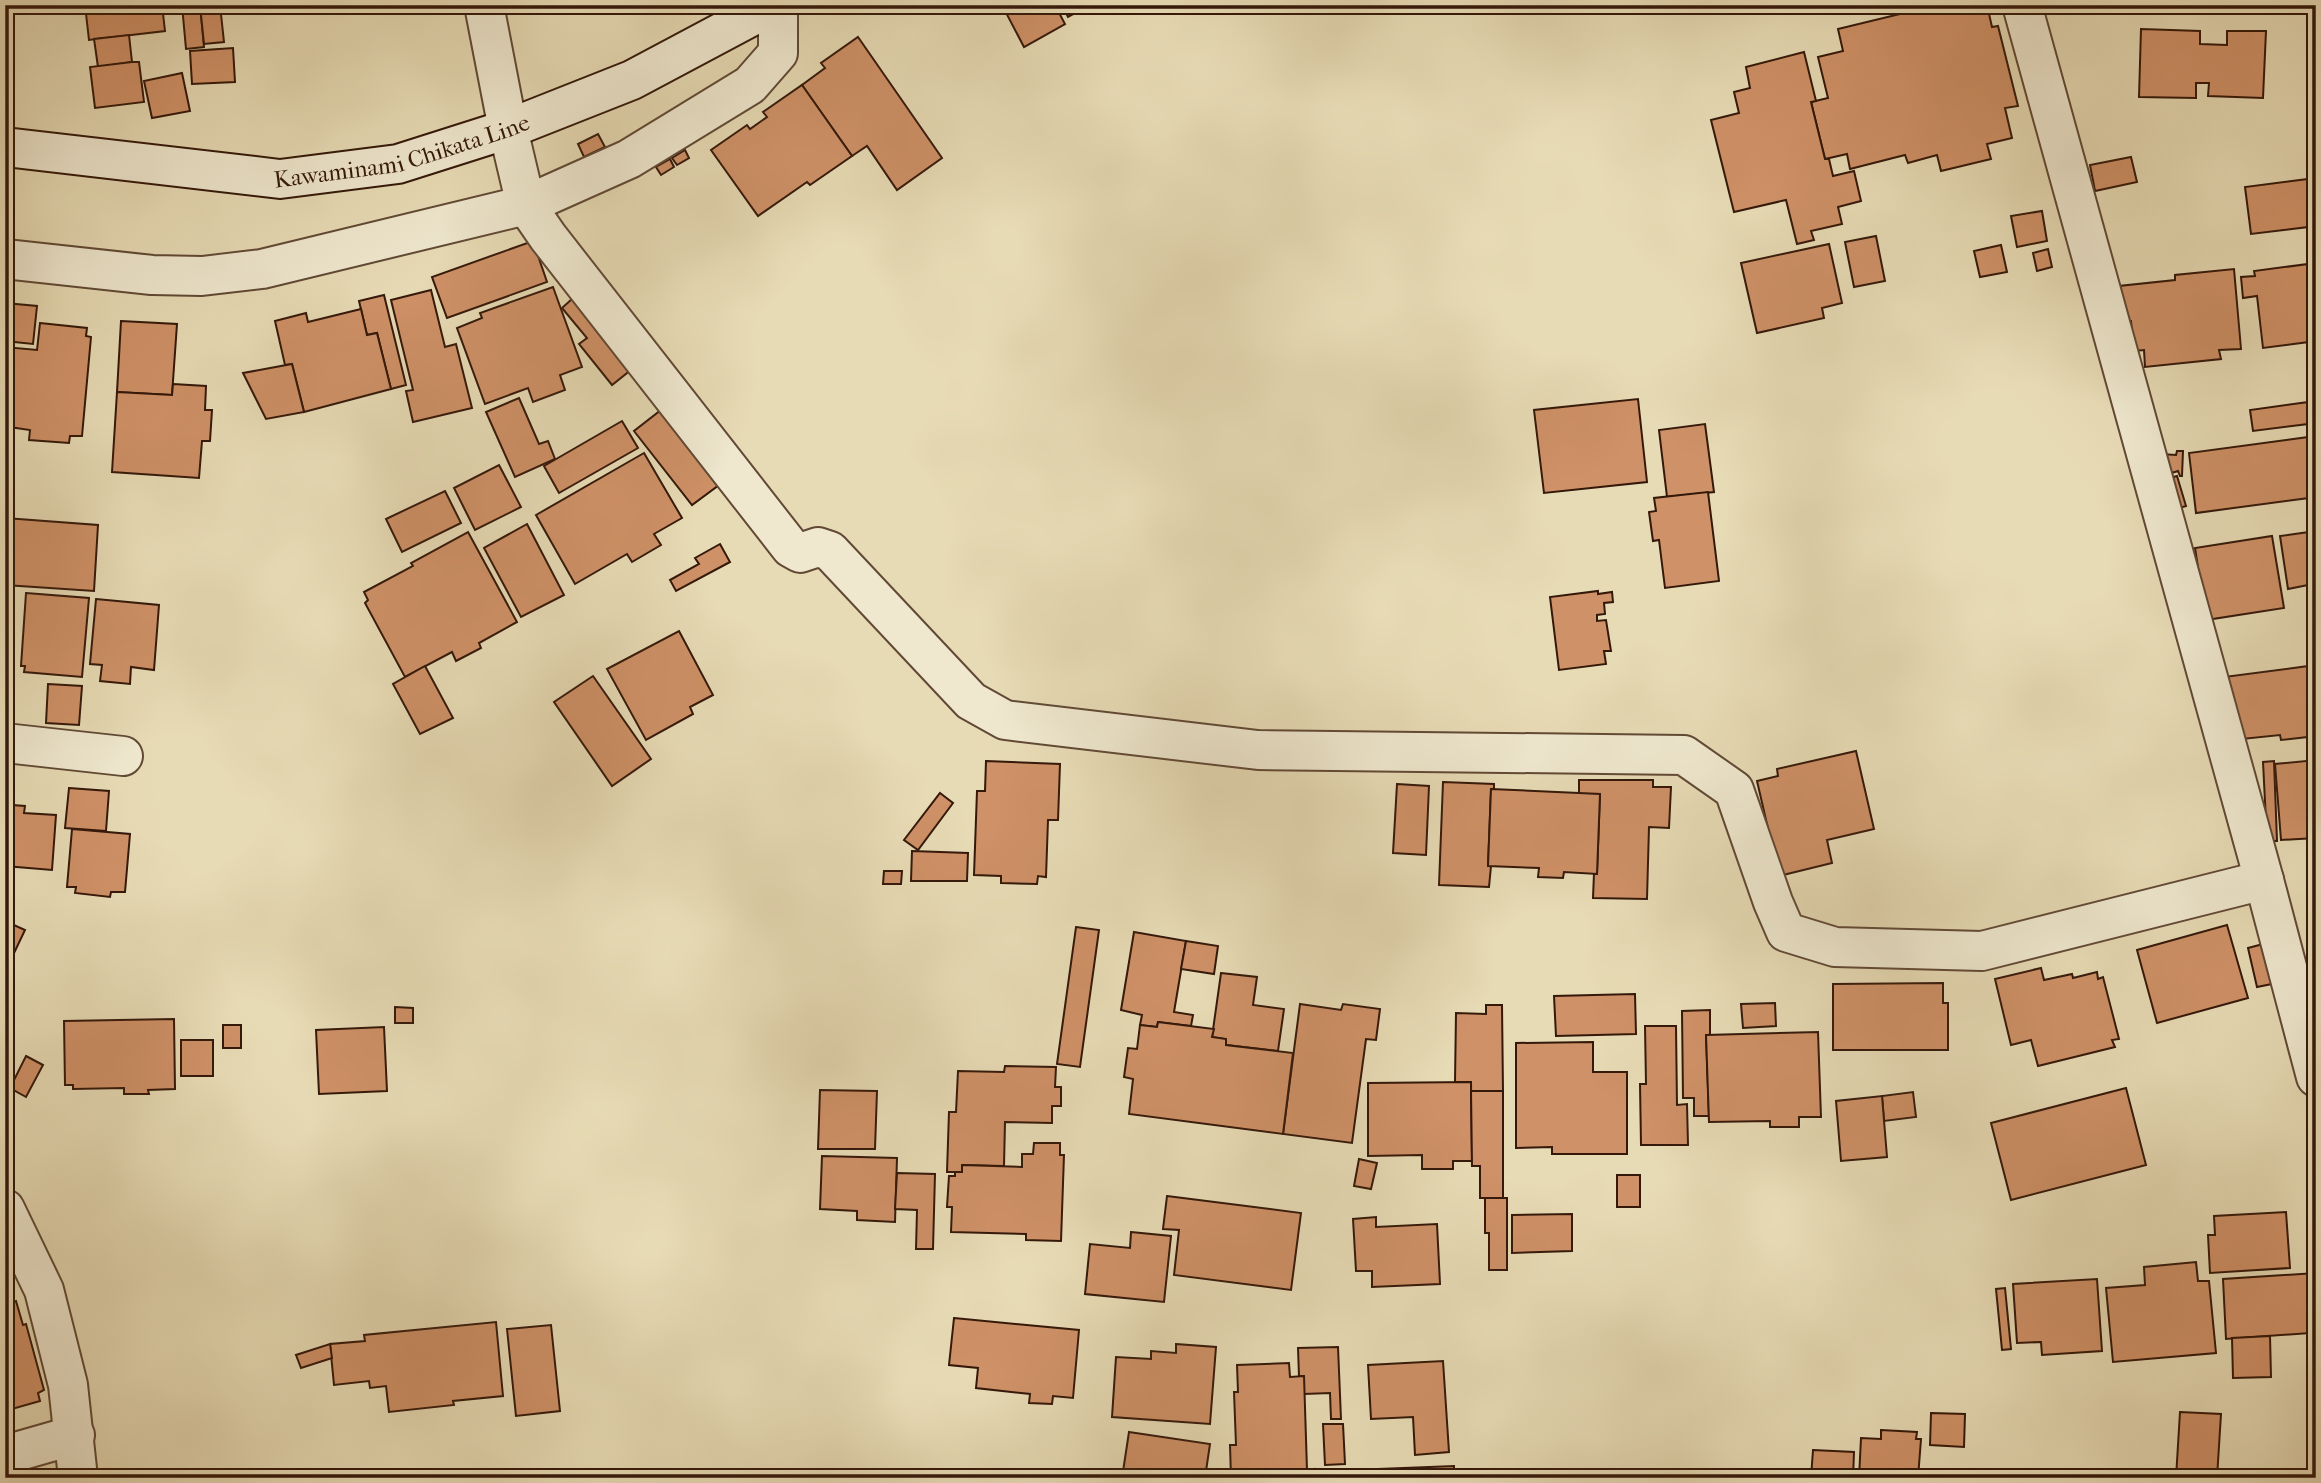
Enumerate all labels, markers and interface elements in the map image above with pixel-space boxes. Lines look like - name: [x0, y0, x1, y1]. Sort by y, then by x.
- street label: Kawaminami Chikata Line: [272, 108, 533, 193]

